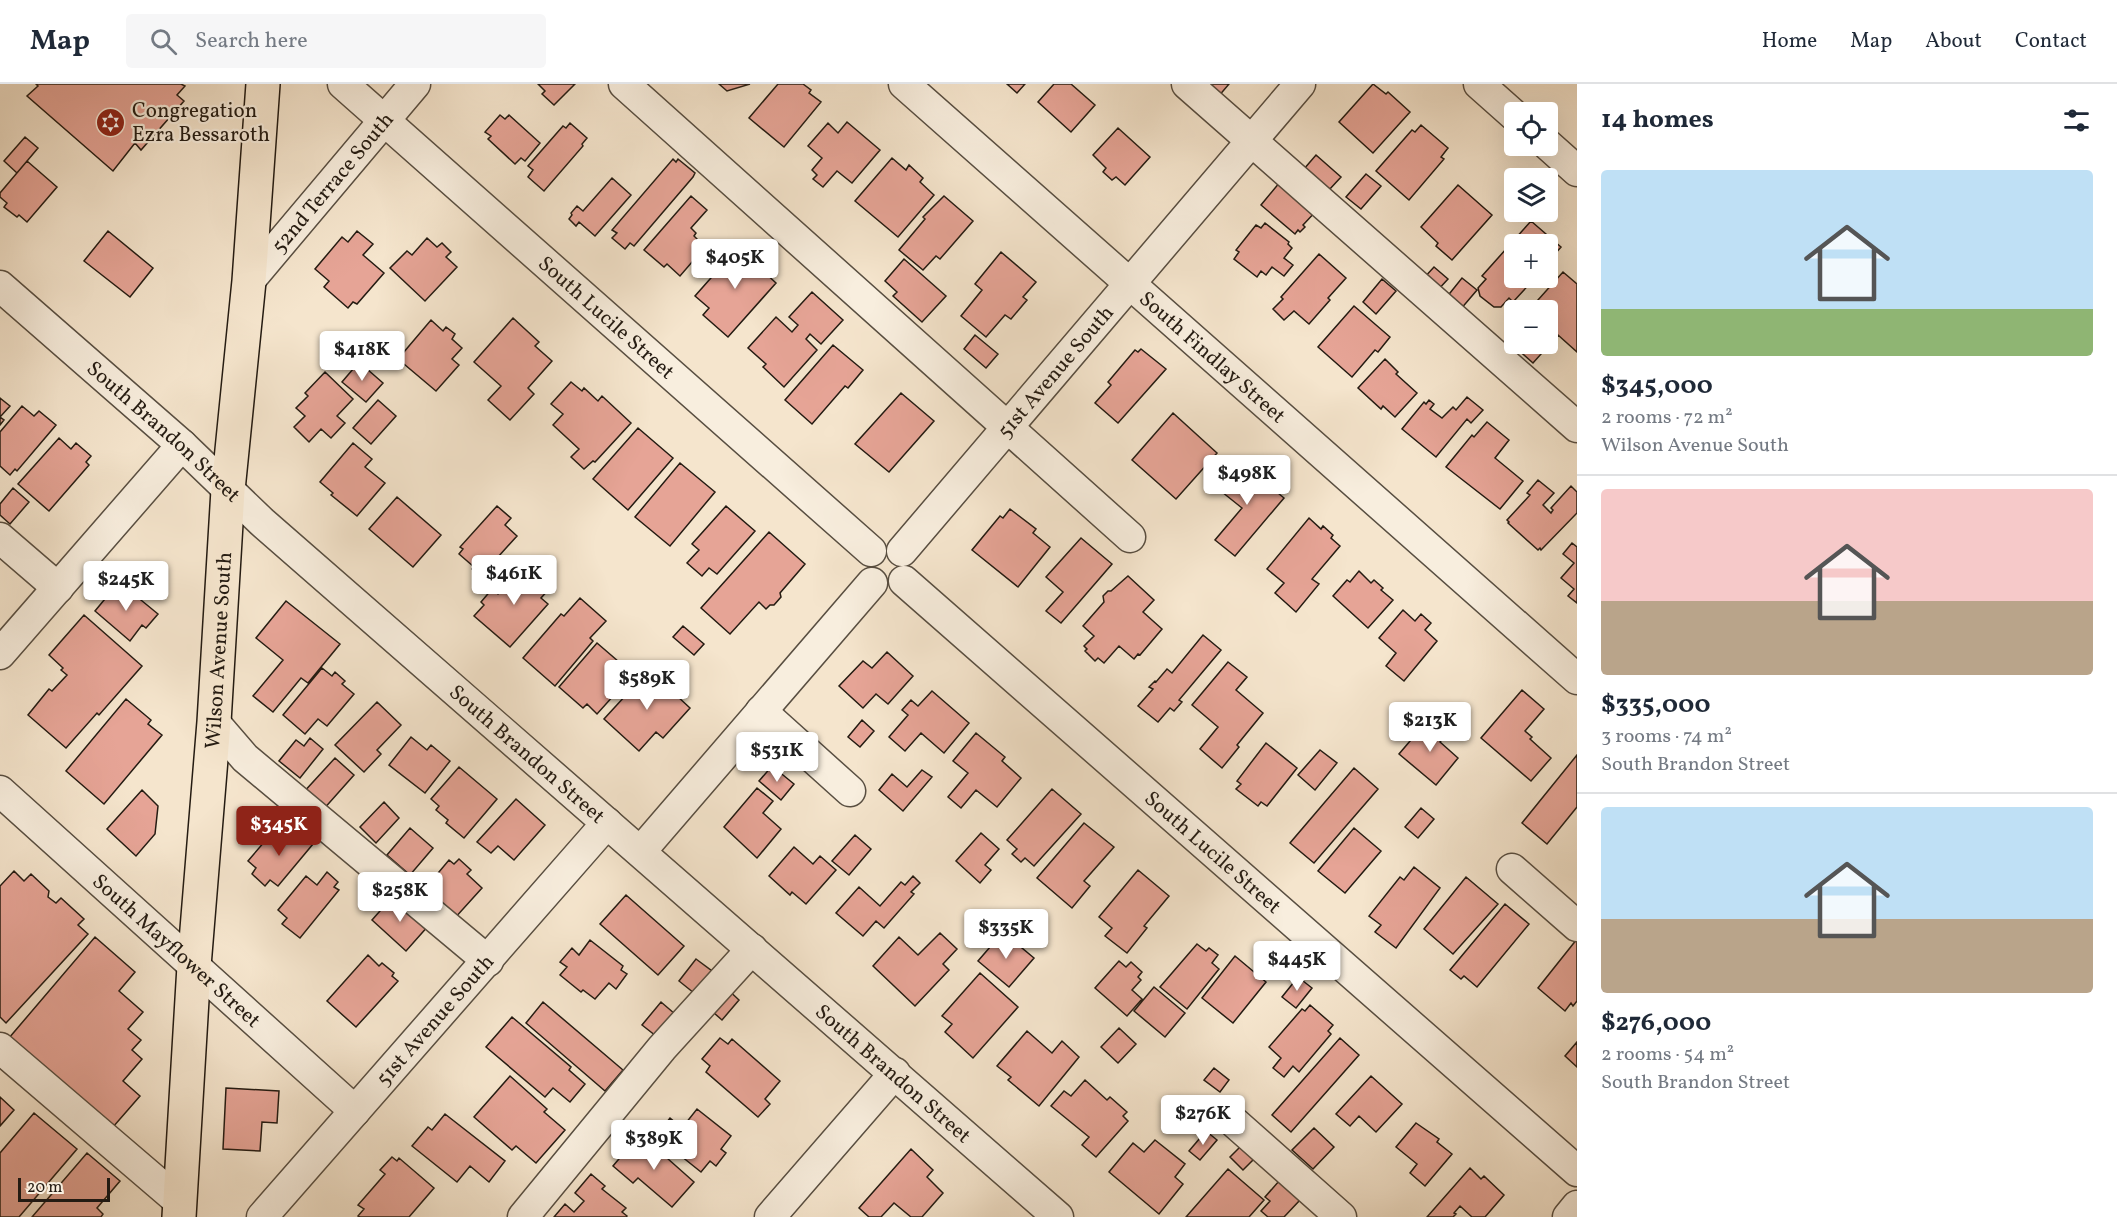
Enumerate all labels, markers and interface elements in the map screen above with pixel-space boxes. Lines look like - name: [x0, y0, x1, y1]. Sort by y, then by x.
- search box: [126, 14, 546, 68]
- text: Map: [30, 22, 90, 61]
- icon: search: [147, 25, 180, 58]
- text: Search here: [195, 26, 308, 57]
- text: Home: [1762, 27, 1817, 56]
- text: Map: [1850, 27, 1892, 56]
- text: About: [1925, 27, 1982, 56]
- text: Contact: [2015, 27, 2087, 56]
- place label: Congregation Ezra Bessaroth: [132, 97, 270, 150]
- map controls: [1504, 102, 1558, 354]
- button: locate: [1504, 102, 1558, 156]
- text: 14 homes: [1601, 102, 1714, 138]
- icon: filters: [2060, 104, 2093, 137]
- synagogue icon: Congregation Ezra Bessaroth: [95, 106, 127, 138]
- street label: 52nd Terrace South: [265, 107, 401, 260]
- button: layers: [1504, 168, 1558, 222]
- icon: home: [1793, 209, 1901, 317]
- button: +: [1504, 234, 1558, 288]
- pin: $405K: [693, 239, 777, 290]
- text: $405K: [705, 244, 765, 272]
- street label: South Lucile Street: [531, 250, 680, 387]
- street label: South Findlay Street: [1132, 285, 1291, 431]
- street label: 51st Avenue South: [991, 300, 1121, 445]
- button: −: [1504, 300, 1558, 354]
- pin: $418K: [320, 331, 404, 382]
- text: $418K: [334, 336, 390, 364]
- street label: South Brandon Street: [80, 355, 246, 510]
- text: $345,000: [1601, 368, 1713, 404]
- text: 2 rooms · 72 m²: [1601, 404, 1733, 432]
- text: Wilson Avenue South: [1601, 432, 1789, 460]
- pin: $498K: [1205, 455, 1289, 506]
- text: $498K: [1217, 460, 1277, 488]
- icon: home: [1793, 528, 1901, 636]
- street label: Wilson Avenue South: [199, 551, 240, 750]
- pin: $461K: [472, 555, 556, 606]
- text: $461K: [486, 560, 542, 588]
- pin: $245K: [84, 561, 168, 612]
- text: $245K: [97, 566, 155, 594]
- pin: $589K: [605, 660, 689, 711]
- text: $589K: [618, 665, 676, 693]
- street label: South Brandon Street: [442, 679, 611, 831]
- text: $335,000: [1601, 687, 1711, 723]
- pin: $213K: [1388, 702, 1472, 753]
- text: $213K: [1403, 707, 1457, 735]
- text: 3 rooms · 74 m²: [1601, 723, 1732, 751]
- pin: $531K: [735, 732, 819, 783]
- text: $531K: [750, 737, 804, 765]
- text: South Brandon Street: [1601, 751, 1790, 779]
- street label: South Lucile Street: [1137, 785, 1287, 921]
- pin: $345K: [237, 806, 321, 857]
- text: $345K: [250, 811, 308, 839]
- icon: home: [1793, 846, 1901, 954]
- street label: South Mayflower Street: [85, 868, 266, 1035]
- pin: $258K: [358, 872, 442, 923]
- text: $258K: [372, 877, 428, 905]
- pin: $335K: [964, 909, 1048, 960]
- text: $335K: [978, 914, 1034, 942]
- pin: $445K: [1255, 941, 1339, 992]
- text: $445K: [1267, 946, 1327, 974]
- street label: 51st Avenue South: [370, 949, 501, 1093]
- street label: South Brandon Street: [808, 998, 977, 1151]
- text: $276,000: [1601, 1005, 1711, 1041]
- text: 2 rooms · 54 m²: [1601, 1041, 1734, 1069]
- text: South Brandon Street: [1601, 1069, 1790, 1097]
- pin: $276K: [1161, 1095, 1245, 1146]
- text: $276K: [1175, 1100, 1231, 1128]
- pin: $389K: [612, 1120, 696, 1171]
- text: $389K: [625, 1125, 683, 1153]
- scale bar: [18, 1175, 110, 1202]
- text: 20 m: [27, 1177, 62, 1199]

